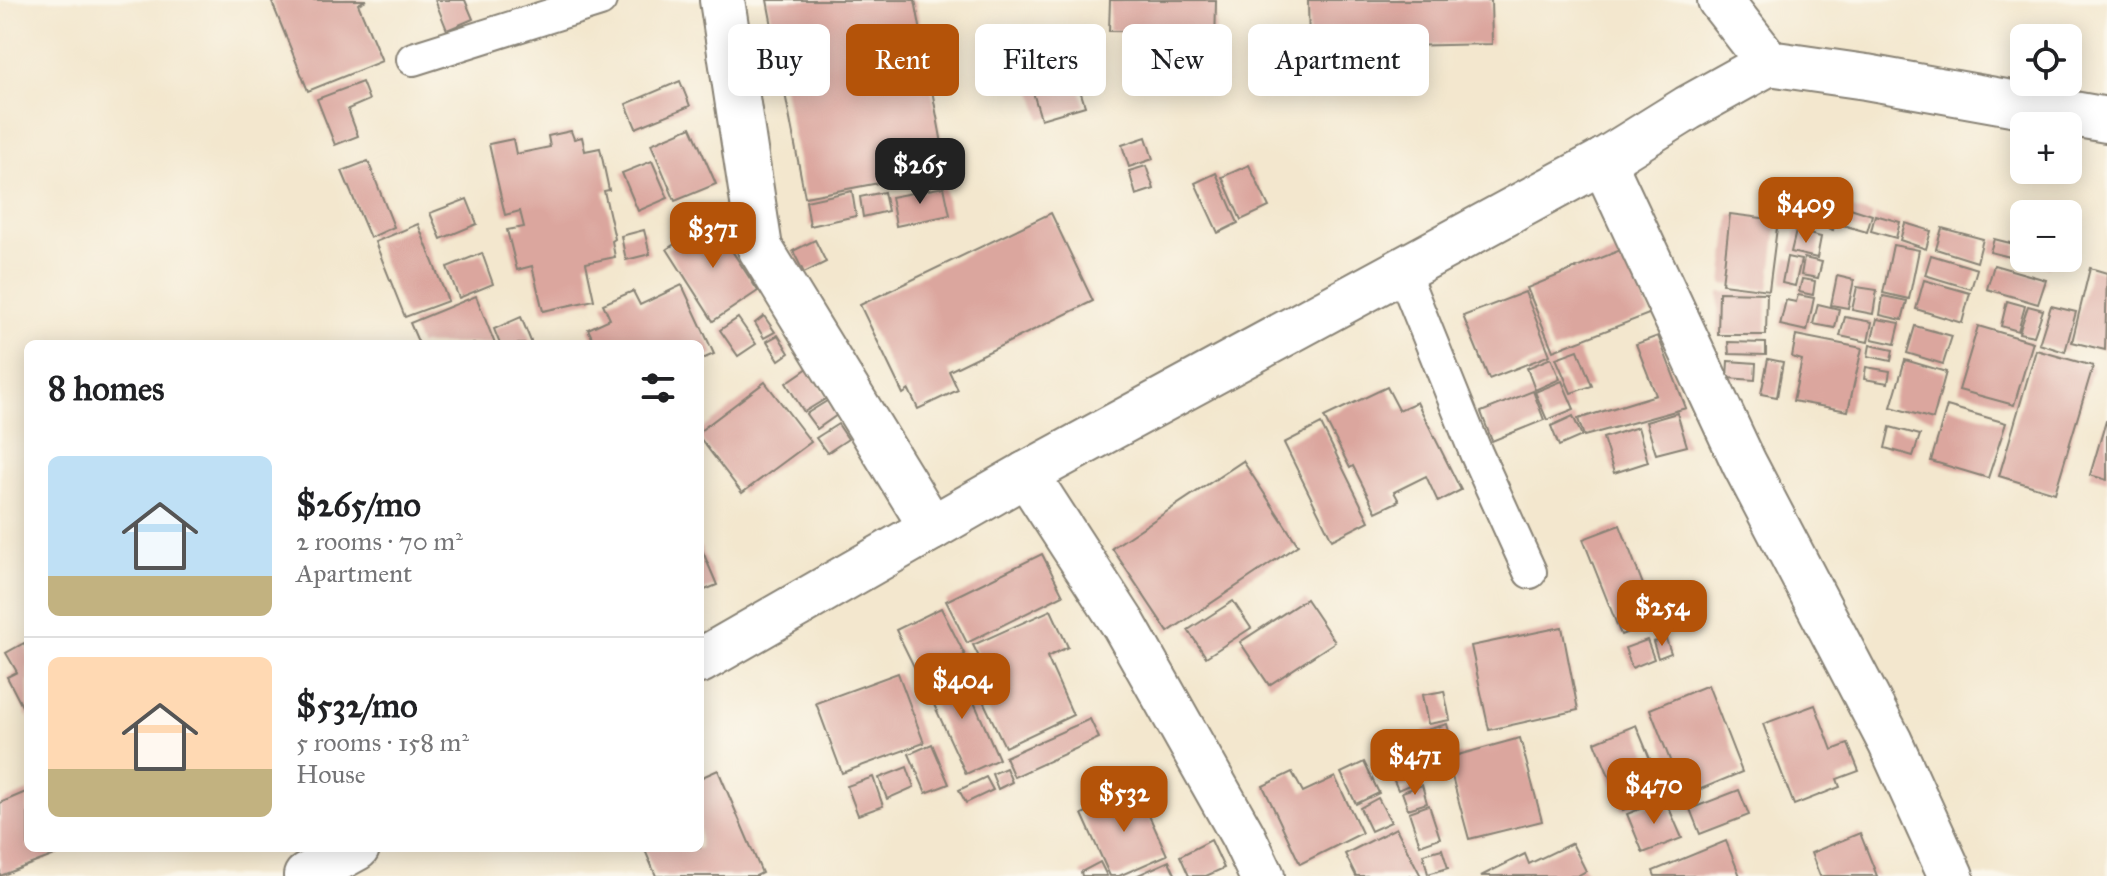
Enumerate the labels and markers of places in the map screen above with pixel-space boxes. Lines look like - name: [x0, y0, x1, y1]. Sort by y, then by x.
- pin: $265: [873, 138, 967, 206]
- pin: $409: [1759, 177, 1853, 245]
- pin: $371: [666, 202, 760, 270]
- pin: $254: [1615, 580, 1709, 648]
- pin: $404: [915, 653, 1009, 721]
- pin: $471: [1368, 729, 1462, 797]
- pin: $470: [1607, 758, 1701, 826]
- pin: $532: [1077, 766, 1171, 834]

